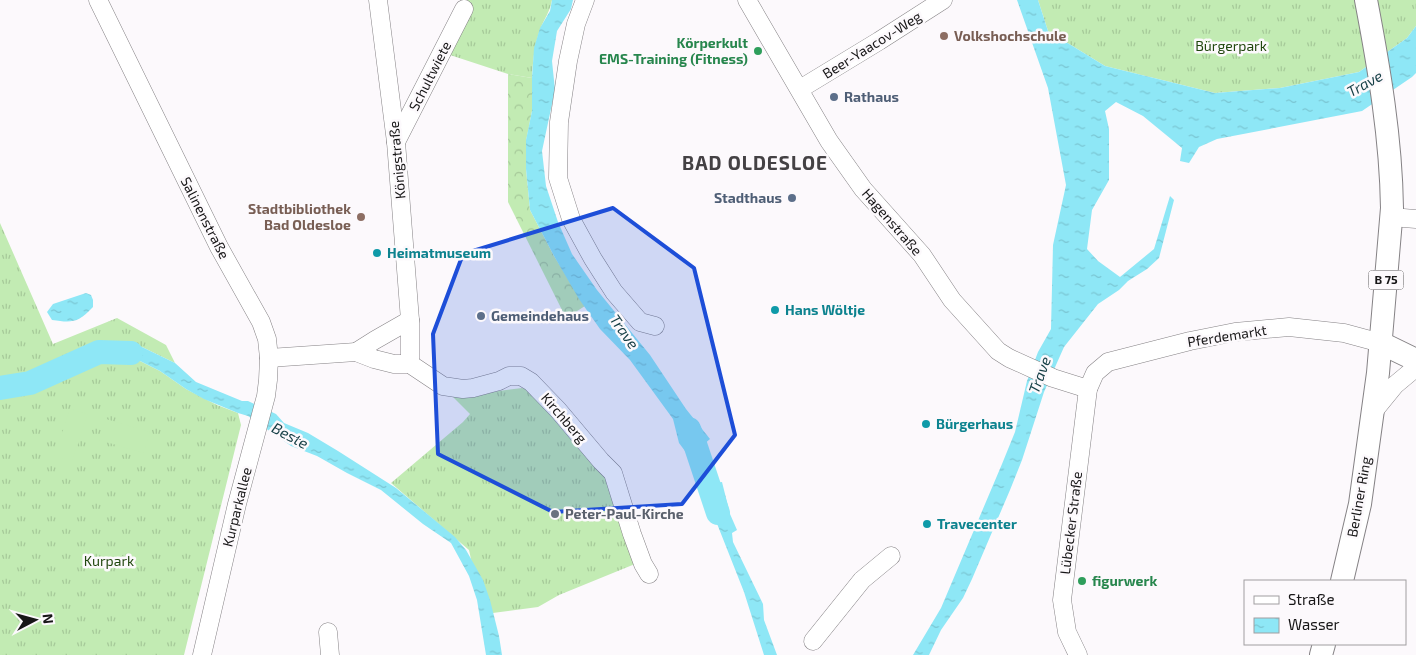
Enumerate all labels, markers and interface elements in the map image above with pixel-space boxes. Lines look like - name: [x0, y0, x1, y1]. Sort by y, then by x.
- street label: Beer-Yaacov-Weg: [819, 7, 924, 82]
- place label: Volkshochschule: [954, 27, 1067, 44]
- marker: Volkshochschule: [938, 30, 950, 42]
- place label: Körperkult EMS-Training (Fitness): [599, 34, 748, 67]
- park label: Bürgerpark: [1195, 37, 1267, 54]
- street label: Schultwiete: [405, 38, 454, 113]
- marker: Körperkult EMS-Training (Fitness): [752, 45, 764, 57]
- water label: Trave: [1344, 66, 1385, 100]
- place label: Rathaus: [844, 88, 899, 105]
- marker: Rathaus: [828, 91, 840, 103]
- street label: Königstraße: [385, 120, 408, 200]
- district label: BAD OLDESLOE: [682, 151, 828, 174]
- street label: Salinenstraße: [178, 174, 233, 262]
- street label: Hagenstraße: [859, 185, 926, 259]
- place label: Stadthaus: [714, 189, 782, 206]
- marker: Stadthaus: [786, 192, 798, 204]
- place label: Stadtbibliothek Bad Oldesloe: [248, 200, 351, 233]
- marker: Stadtbibliothek Bad Oldesloe: [355, 211, 367, 223]
- place label: Heimatmuseum: [387, 244, 491, 261]
- marker: Heimatmuseum: [371, 247, 383, 259]
- road number: B 75: [1368, 270, 1404, 290]
- place label: Hans Wöltje: [785, 301, 865, 318]
- marker: Hans Wöltje: [769, 304, 781, 316]
- place label: Gemeindehaus: [491, 307, 589, 324]
- marker: Gemeindehaus: [475, 310, 487, 322]
- water label: Trave: [607, 311, 643, 352]
- street label: Pferdemarkt: [1186, 321, 1268, 350]
- water label: Trave: [1024, 354, 1054, 396]
- street label: Kirchberg: [538, 389, 591, 446]
- place label: Bürgerhaus: [936, 415, 1013, 432]
- water label: Beste: [269, 418, 312, 452]
- marker: Bürgerhaus: [920, 418, 932, 430]
- street label: Berliner Ring: [1343, 455, 1374, 539]
- street label: Kurparkallee: [218, 465, 255, 548]
- street label: Lübecker Straße: [1056, 470, 1085, 575]
- place label: Peter-Paul-Kirche: [565, 505, 684, 522]
- marker: Peter-Paul-Kirche: [549, 508, 561, 520]
- place label: Travecenter: [937, 515, 1017, 532]
- marker: Travecenter: [921, 518, 933, 530]
- park label: Kurpark: [84, 552, 134, 569]
- place label: figurwerk: [1092, 572, 1157, 589]
- marker: figurwerk: [1076, 575, 1088, 587]
- legend: [1244, 580, 1406, 645]
- text: Straße: [1288, 590, 1334, 608]
- north arrow: [10, 595, 60, 645]
- text: N: [39, 613, 57, 625]
- text: Wasser: [1288, 615, 1340, 633]

